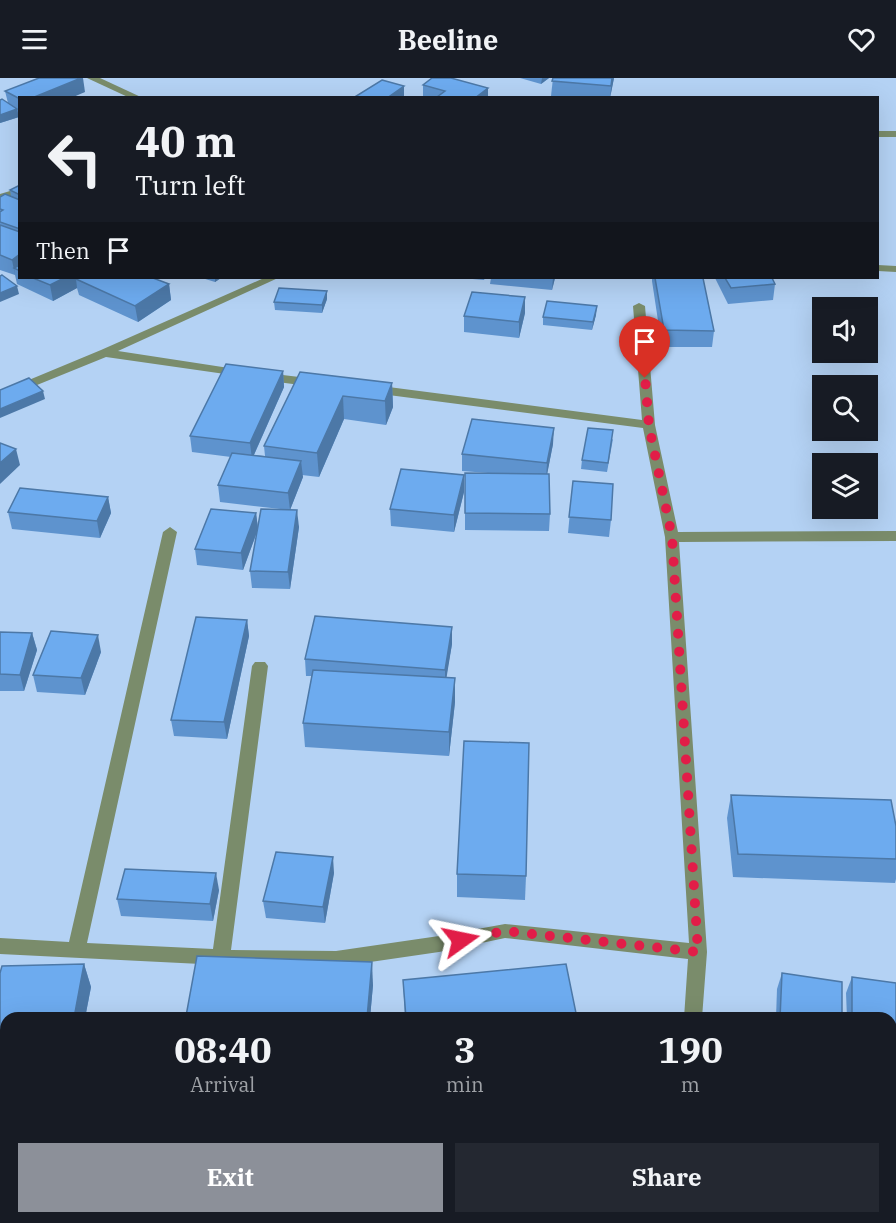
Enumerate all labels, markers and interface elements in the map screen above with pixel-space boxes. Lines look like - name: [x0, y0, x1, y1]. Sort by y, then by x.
- text: Beeline: [398, 22, 498, 57]
- icon: menu: [18, 23, 51, 56]
- icon: heart: [845, 23, 878, 56]
- text: 40 m: [135, 114, 236, 169]
- icon: left: [36, 120, 114, 198]
- text: Turn left: [135, 167, 246, 202]
- icon: arrive: [102, 234, 135, 267]
- text: Then: [36, 236, 90, 265]
- map controls: [812, 297, 878, 519]
- button: sound: [812, 297, 878, 363]
- pin: [619, 316, 670, 378]
- icon: arrive: [628, 325, 661, 358]
- button: search: [812, 375, 878, 441]
- button: layers: [812, 453, 878, 519]
- position arrow: [429, 908, 493, 972]
- text: 08:40: [174, 1026, 271, 1073]
- text: 3: [454, 1026, 476, 1073]
- text: 190: [658, 1026, 723, 1073]
- text: Arrival: [190, 1071, 255, 1098]
- text: min: [446, 1071, 484, 1098]
- text: m: [681, 1071, 700, 1098]
- button: Exit: [18, 1143, 443, 1212]
- button: Share: [455, 1143, 879, 1212]

